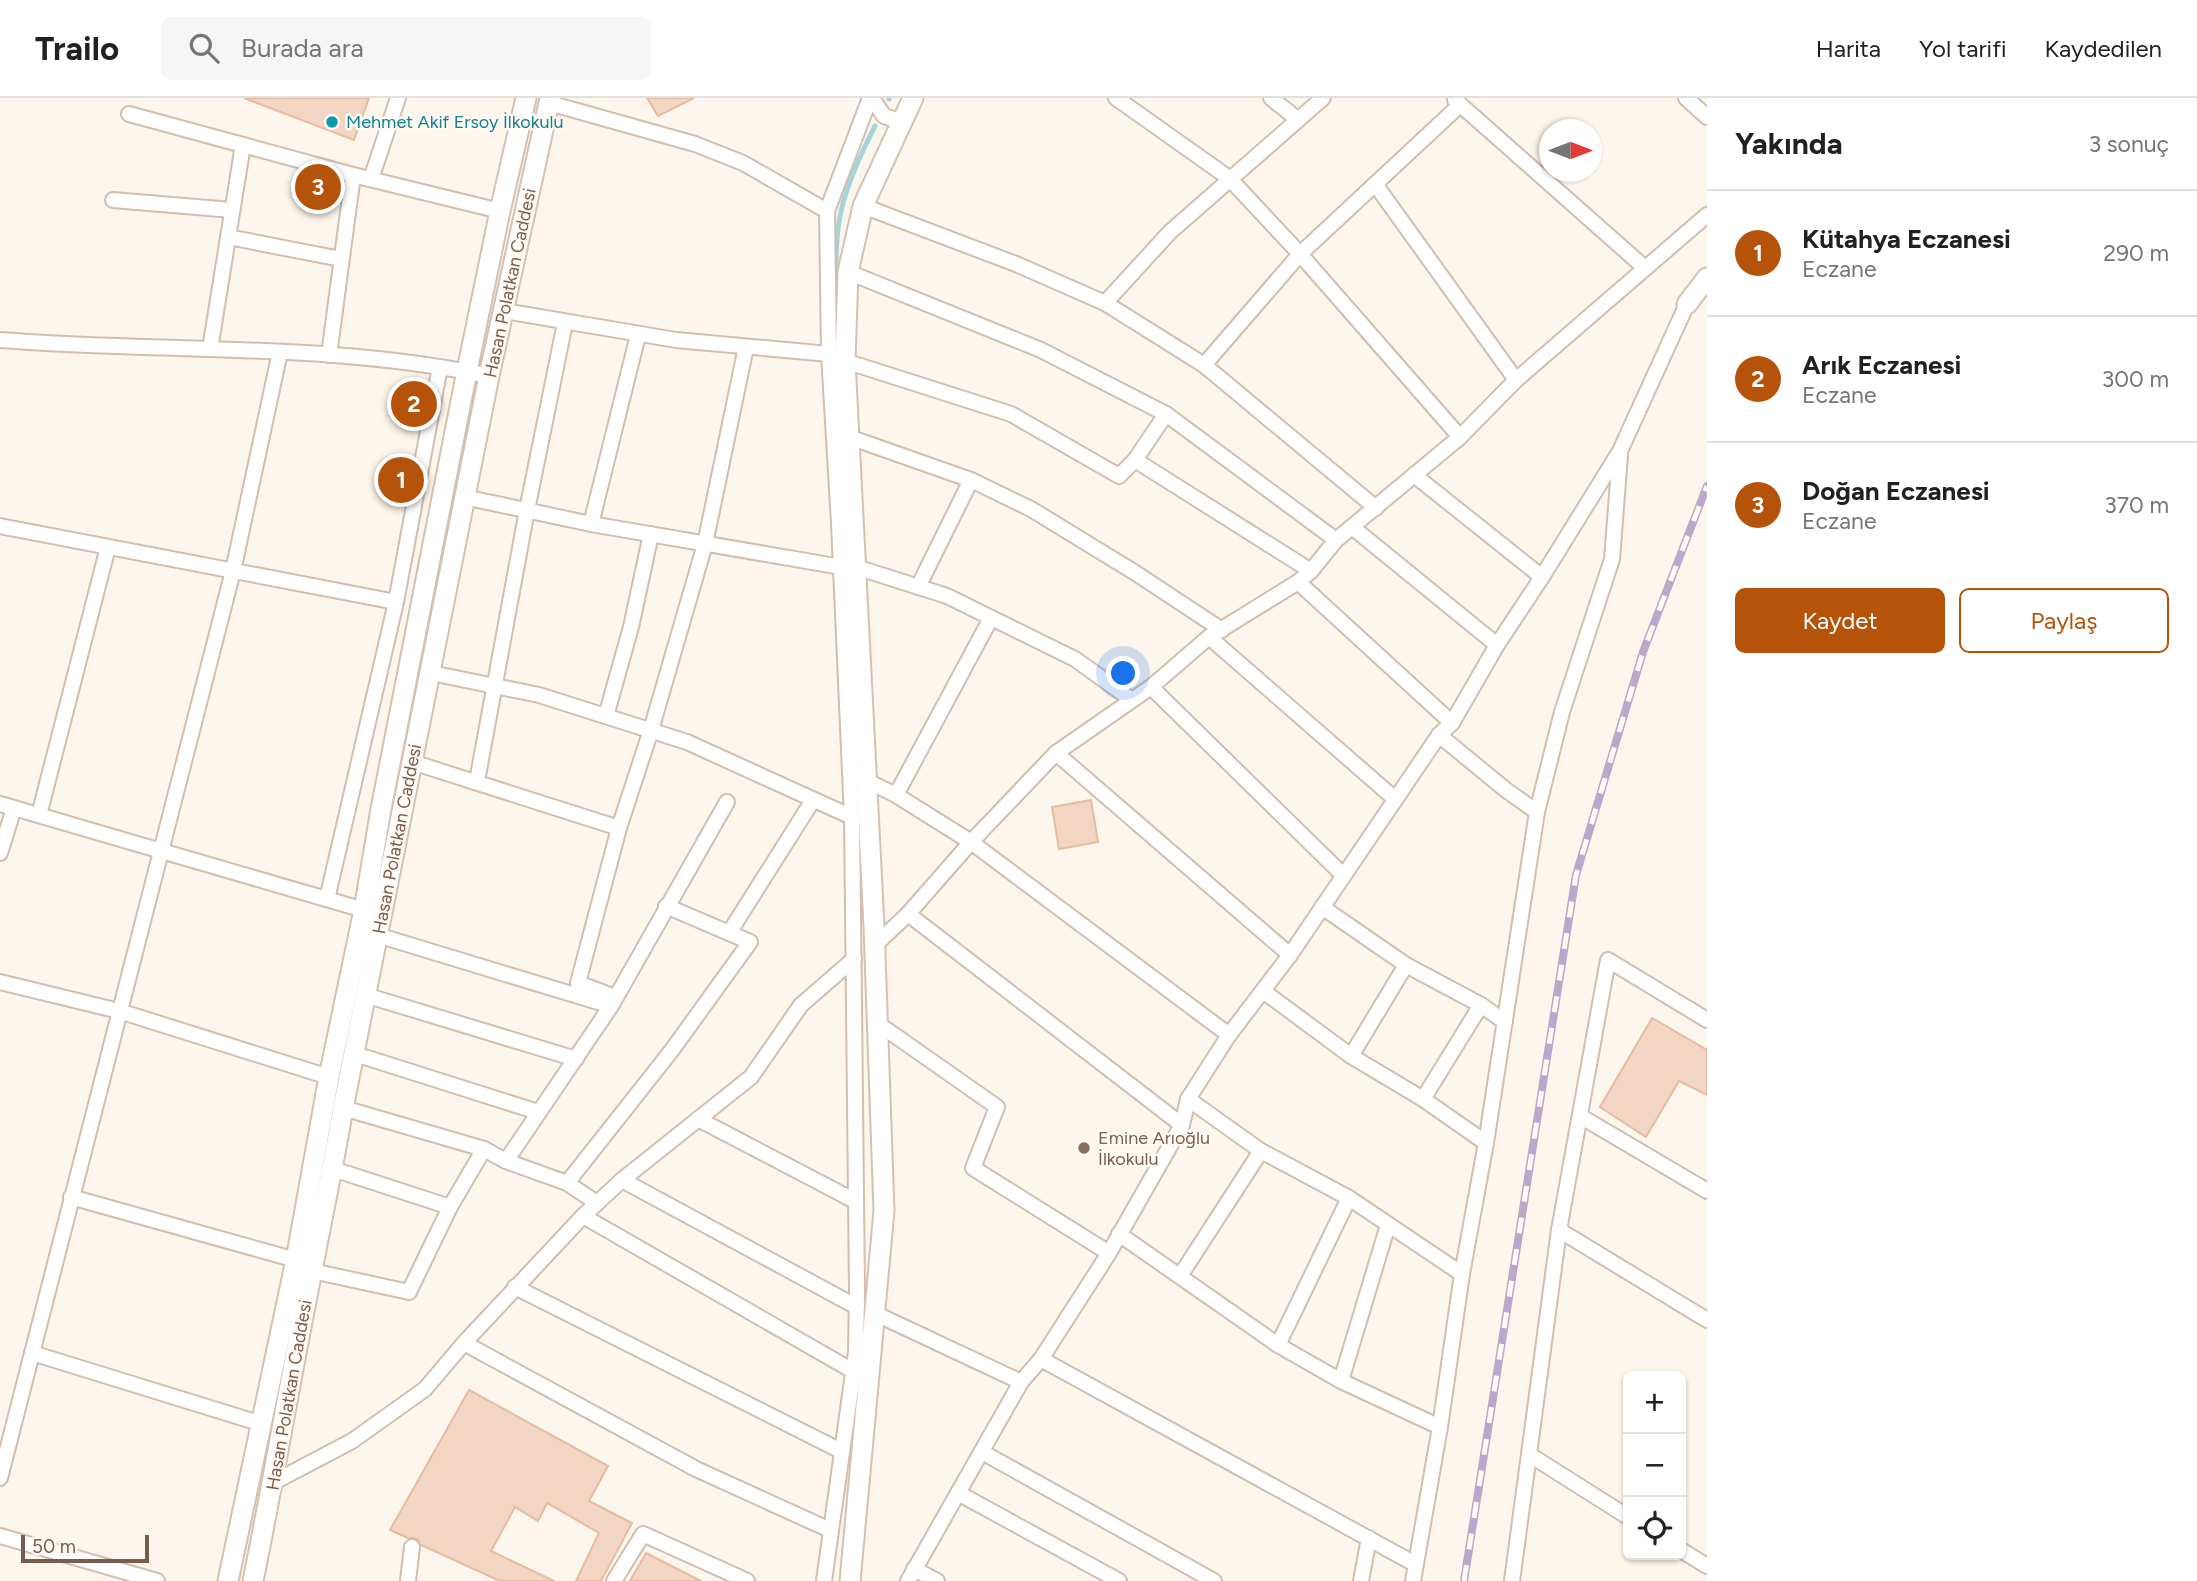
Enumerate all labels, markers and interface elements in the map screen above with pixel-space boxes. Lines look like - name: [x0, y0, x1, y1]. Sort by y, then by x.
- search box: [161, 17, 651, 80]
- text: Trailo: [35, 29, 119, 68]
- icon: search: [185, 29, 223, 67]
- text: Burada ara: [241, 32, 364, 64]
- text: Harita: [1816, 34, 1881, 63]
- text: Yol tarifi: [1919, 34, 2007, 63]
- text: Kaydedilen: [2045, 34, 2162, 63]
- place label: Mehmet Akif Ersoy İlkokulu: [346, 111, 564, 133]
- marker: Mehmet Akif Ersoy İlkokulu: [324, 114, 340, 130]
- north arrow: [1539, 119, 1602, 182]
- text: Yakında: [1735, 125, 1843, 162]
- text: 3 sonuç: [2089, 130, 2169, 158]
- pin: 3: [295, 161, 341, 213]
- street label: Hasan Polatkan Caddesi: [479, 186, 541, 380]
- text: Kütahya Eczanesi: [1802, 223, 2011, 255]
- text: 1: [1753, 239, 1763, 267]
- text: 290 m: [2103, 239, 2169, 267]
- text: Eczane: [1802, 255, 1876, 283]
- text: Arık Eczanesi: [1802, 349, 1961, 381]
- text: 2: [1751, 365, 1765, 393]
- text: 300 m: [2102, 365, 2169, 393]
- pin: 2: [391, 378, 437, 430]
- text: Eczane: [1802, 381, 1876, 409]
- pin: 1: [378, 454, 424, 506]
- text: Doğan Eczanesi: [1802, 475, 1990, 507]
- text: 3: [1752, 491, 1764, 519]
- text: 370 m: [2104, 491, 2169, 519]
- text: Eczane: [1802, 507, 1876, 535]
- button: Kaydet: [1735, 588, 1945, 653]
- button: Paylaş: [1959, 588, 2169, 653]
- your location: [1106, 656, 1140, 690]
- street label: Hasan Polatkan Caddesi: [368, 742, 426, 936]
- place label: Emine Arıoğlu İlkokulu: [1098, 1127, 1210, 1170]
- marker: Emine Arıoğlu İlkokulu: [1076, 1140, 1092, 1156]
- street label: Hasan Polatkan Caddesi: [261, 1298, 317, 1492]
- map controls: [1623, 1371, 1686, 1560]
- button: +: [1623, 1371, 1686, 1434]
- button: −: [1623, 1434, 1686, 1497]
- button: locate: [1623, 1497, 1686, 1560]
- scale bar: [21, 1532, 149, 1564]
- text: 50 m: [32, 1535, 76, 1558]

